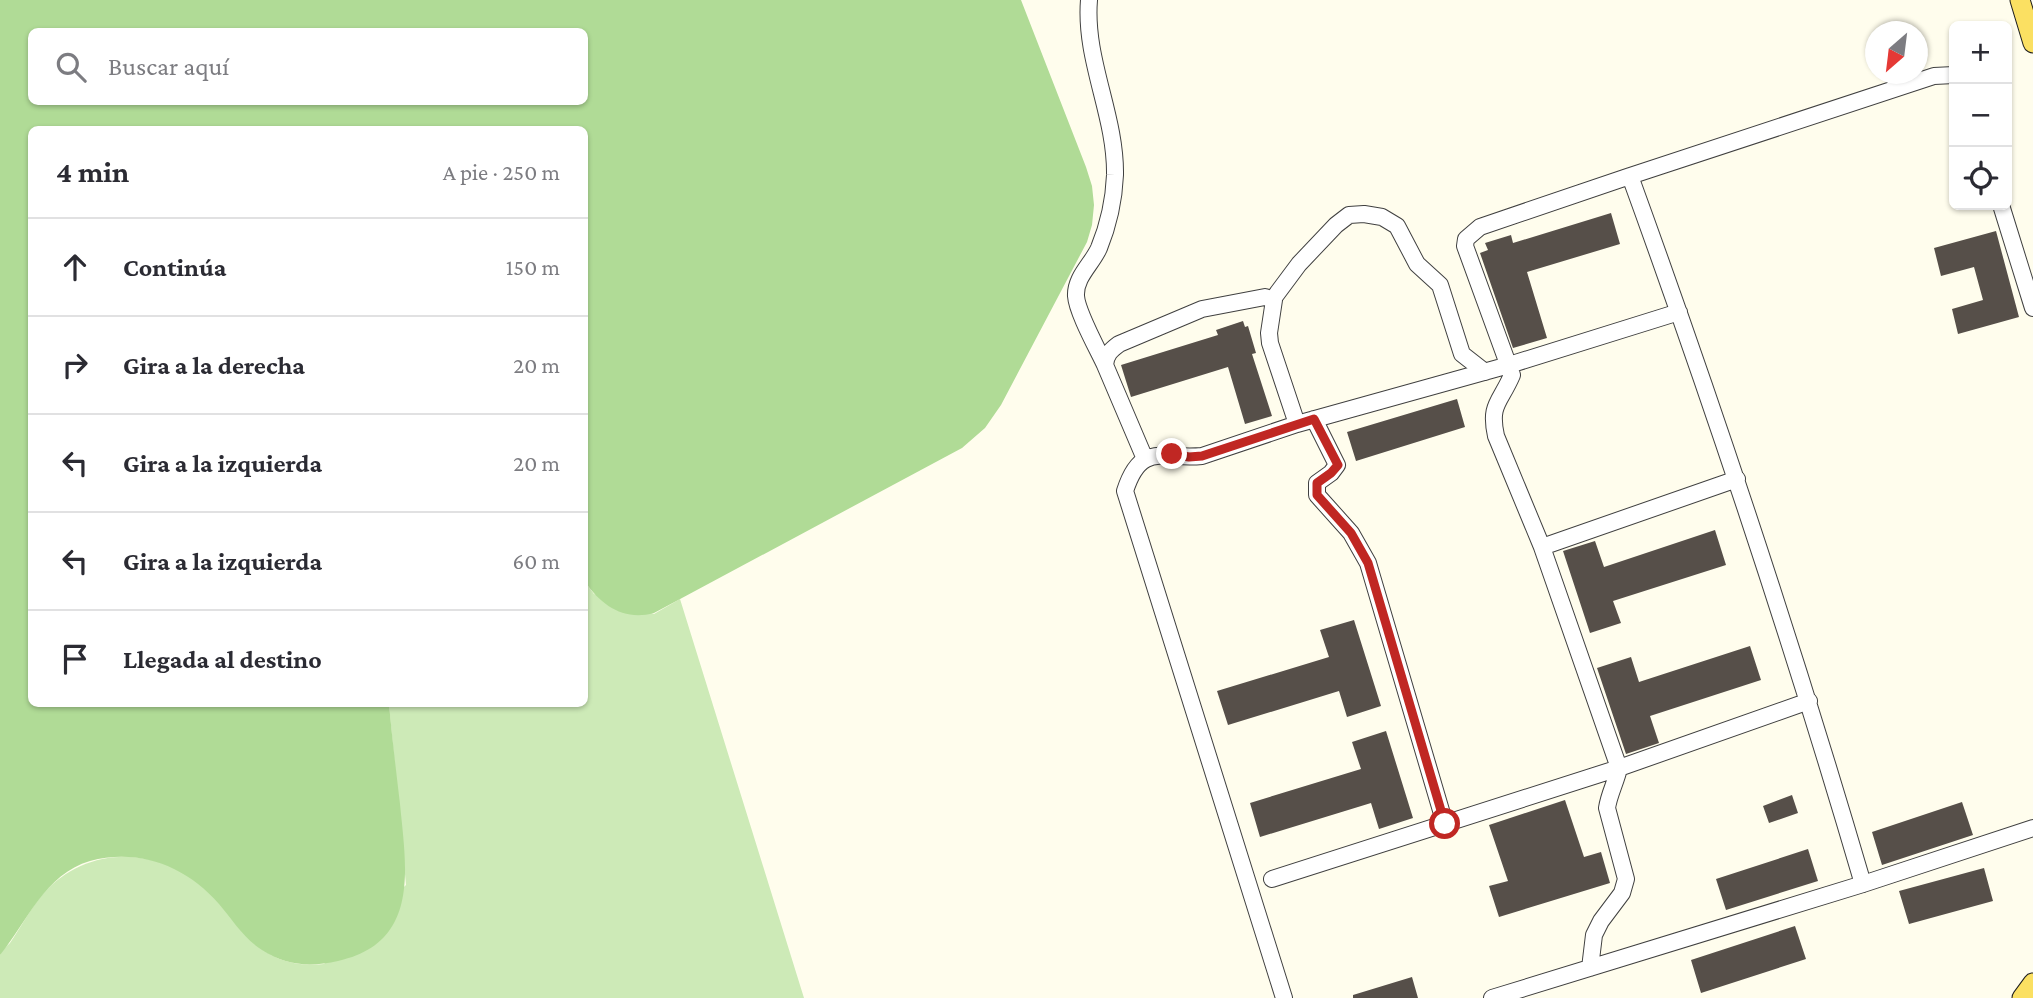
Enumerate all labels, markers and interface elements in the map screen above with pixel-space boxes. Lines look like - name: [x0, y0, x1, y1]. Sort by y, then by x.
- north arrow: [1865, 21, 1928, 84]
- map controls: [1949, 21, 2012, 210]
- button: +: [1949, 21, 2012, 84]
- search box: [28, 28, 588, 105]
- icon: search: [52, 48, 90, 86]
- text: Buscar aquí: [108, 52, 229, 81]
- button: −: [1949, 84, 2012, 147]
- button: locate: [1949, 147, 2012, 210]
- text: 4 min: [56, 155, 129, 188]
- text: A pie · 250 m: [443, 159, 560, 185]
- icon: ahead: [56, 248, 94, 286]
- text: Continúa: [123, 253, 226, 282]
- text: 150 m: [506, 254, 560, 280]
- icon: right: [56, 346, 94, 384]
- text: Gira a la derecha: [123, 351, 305, 380]
- text: 20 m: [513, 352, 560, 378]
- route end: [1156, 438, 1187, 469]
- icon: left: [56, 444, 94, 482]
- text: Gira a la izquierda: [123, 449, 322, 478]
- text: 20 m: [513, 450, 560, 476]
- icon: left: [56, 542, 94, 580]
- text: Gira a la izquierda: [123, 547, 322, 576]
- text: 60 m: [513, 548, 560, 574]
- icon: arrive: [56, 640, 94, 678]
- text: Llegada al destino: [123, 645, 322, 674]
- route start: [1429, 808, 1460, 839]

